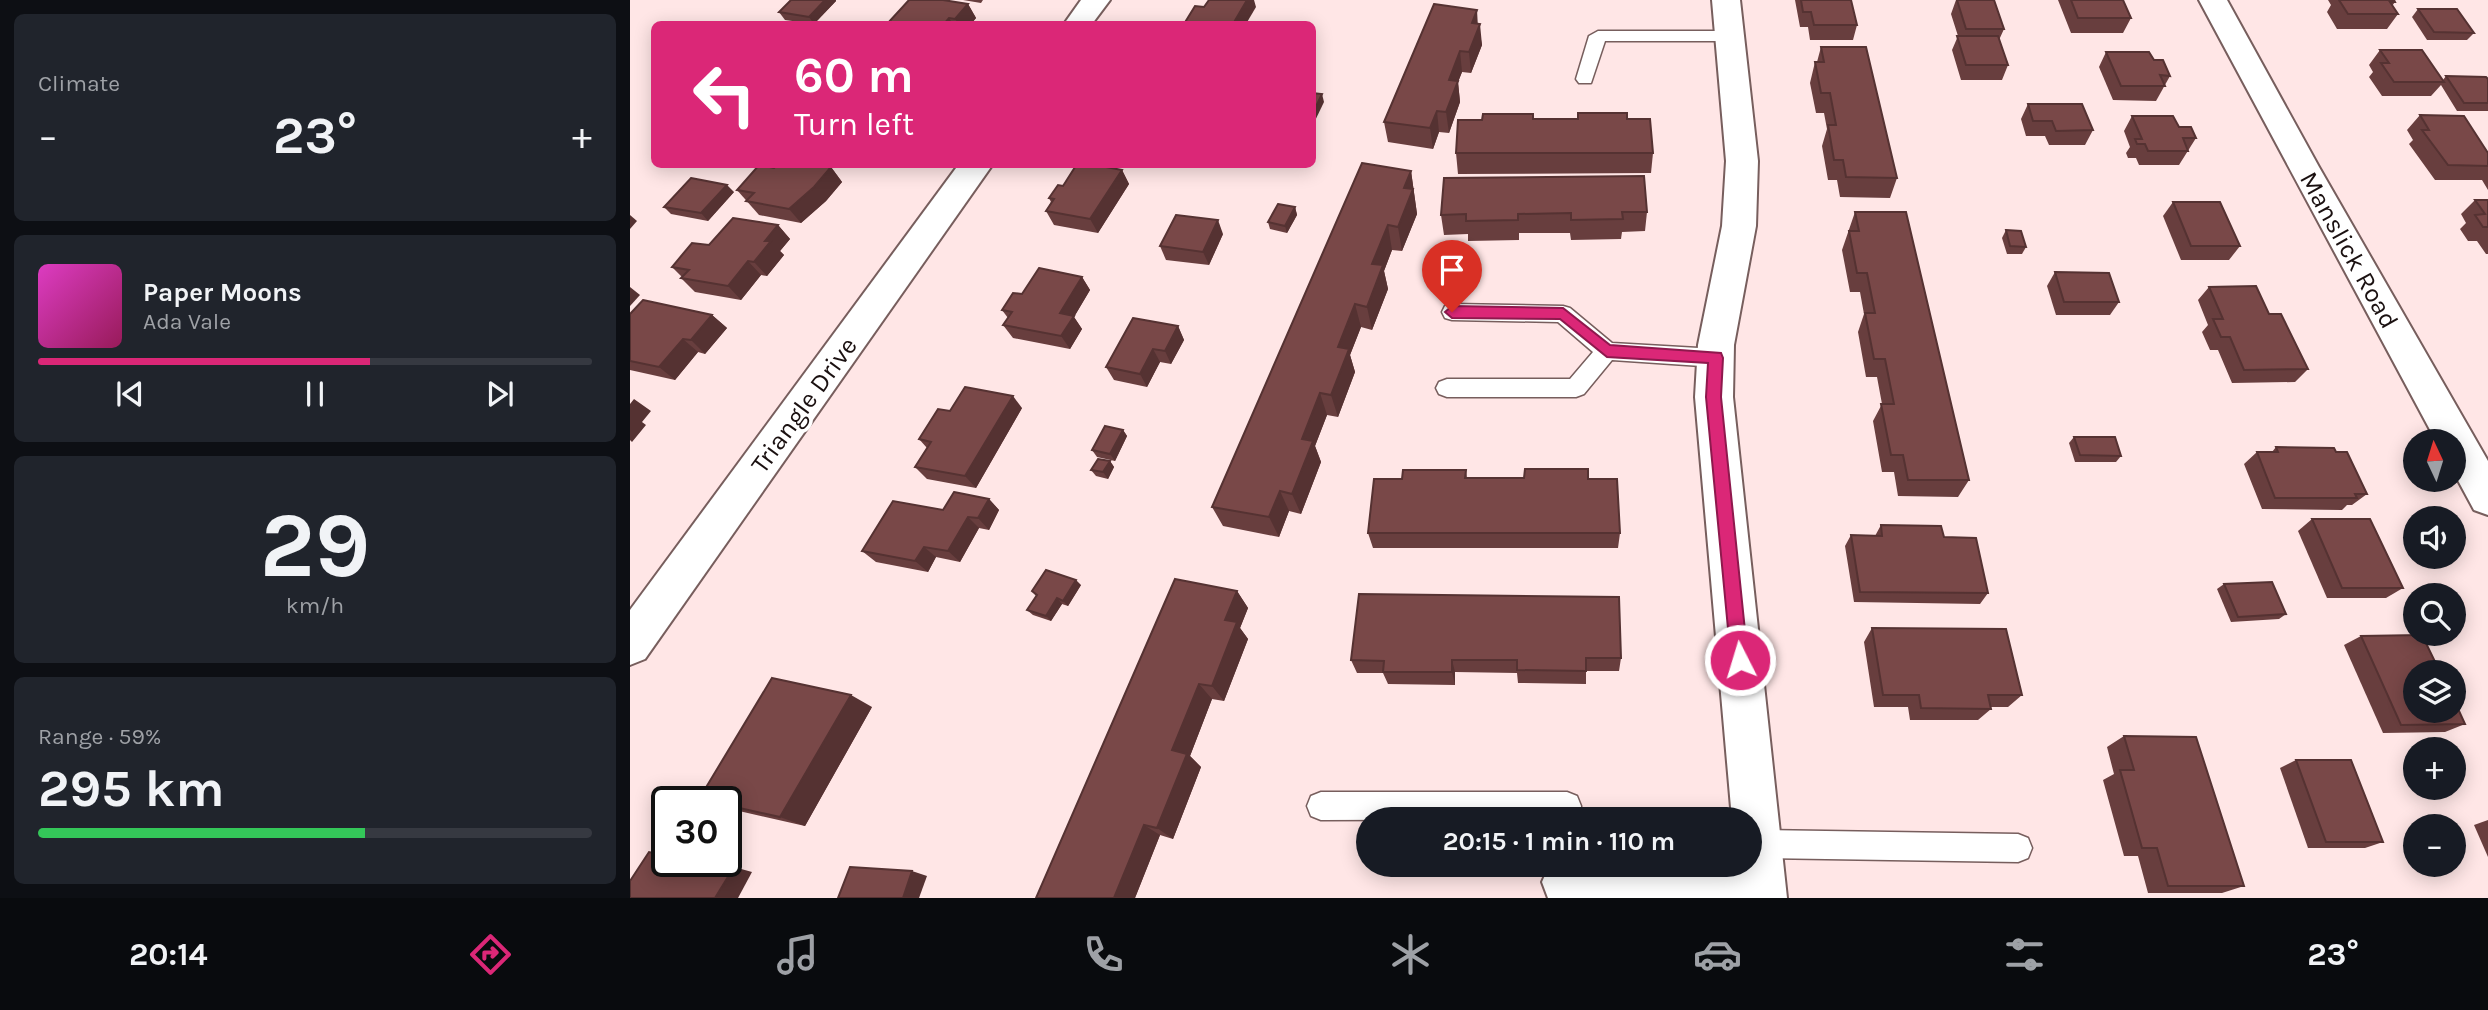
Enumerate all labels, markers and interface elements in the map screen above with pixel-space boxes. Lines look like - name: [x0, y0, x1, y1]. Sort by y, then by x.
- text: 60 m: [794, 47, 914, 104]
- icon: left: [679, 49, 770, 140]
- text: Climate: [38, 70, 120, 97]
- text: 23°: [273, 105, 357, 166]
- text: Turn left: [794, 106, 914, 143]
- text: −: [38, 114, 58, 159]
- text: +: [572, 114, 592, 159]
- street label: Manslick Road: [2293, 166, 2405, 334]
- pin: [1422, 240, 1482, 312]
- icon: arrive: [1433, 251, 1471, 289]
- text: Paper Moons: [143, 277, 302, 308]
- text: Ada Vale: [143, 308, 231, 335]
- street label: Triangle Drive: [744, 331, 864, 479]
- icon: previous: [111, 375, 149, 413]
- icon: pause: [296, 375, 334, 413]
- icon: next: [481, 375, 519, 413]
- north arrow: [2403, 429, 2466, 492]
- map controls: [2403, 429, 2466, 877]
- text: 29: [260, 493, 370, 599]
- button: sound: [2403, 506, 2466, 569]
- button: search: [2403, 583, 2466, 646]
- text: km/h: [286, 592, 344, 619]
- position arrow: [1703, 623, 1777, 697]
- button: layers: [2403, 660, 2466, 723]
- text: Range · 59%: [38, 723, 161, 750]
- button: +: [2403, 737, 2466, 800]
- text: 295 km: [38, 758, 225, 819]
- speed limit sign: 30: [651, 786, 742, 877]
- button: −: [2403, 814, 2466, 877]
- text: 20:15 · 1 min · 110 m: [1443, 826, 1675, 857]
- icon: directions: [466, 930, 515, 979]
- icon: music: [773, 930, 822, 979]
- icon: phone: [1079, 930, 1128, 979]
- icon: climate: [1386, 930, 1435, 979]
- icon: car: [1693, 930, 1742, 979]
- icon: filters: [2000, 930, 2049, 979]
- text: 20:14: [129, 936, 208, 973]
- text: 23°: [2307, 936, 2359, 973]

